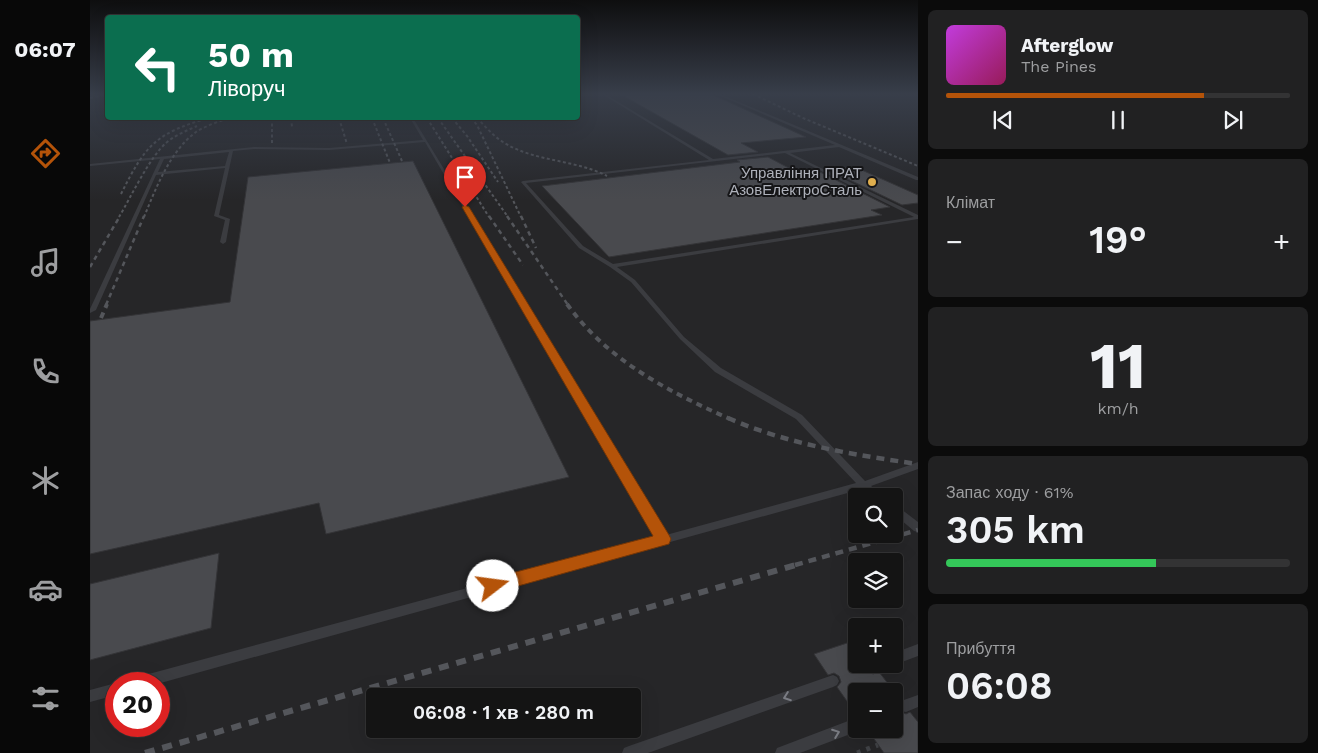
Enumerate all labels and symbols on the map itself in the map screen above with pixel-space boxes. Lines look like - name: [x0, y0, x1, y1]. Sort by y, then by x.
- pin: [444, 156, 486, 207]
- place label: Управління ПРАТ АзовЕлектроСталь: [729, 164, 862, 199]
- marker: Управління ПРАТ АзовЕлектроСталь: [866, 176, 878, 188]
- position arrow: [466, 559, 518, 611]
- speed limit sign: 20: [105, 672, 170, 737]
- one-way arrow: [783, 691, 791, 701]
- one-way arrow: [831, 729, 839, 739]

